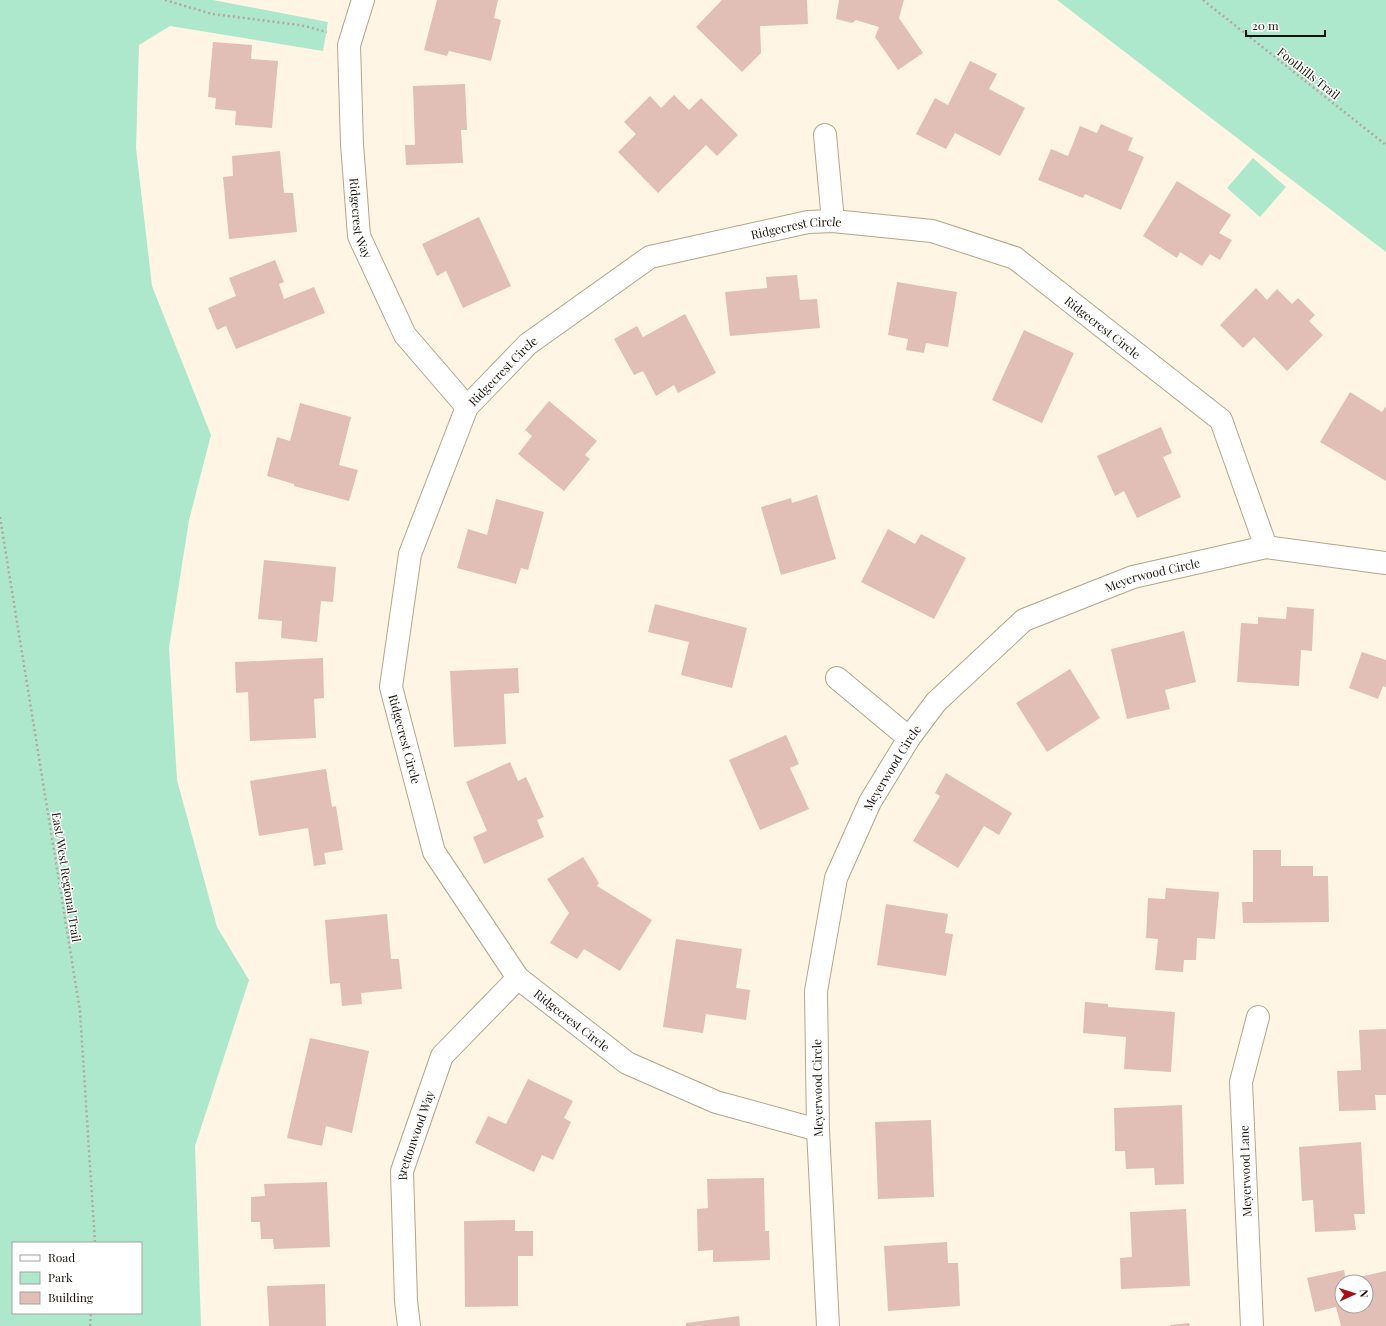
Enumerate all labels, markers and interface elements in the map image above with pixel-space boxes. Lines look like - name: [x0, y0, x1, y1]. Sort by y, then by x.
- scale bar: [1246, 12, 1325, 38]
- text: 20 m: [1252, 17, 1279, 33]
- street label: Foothills Trail: [1274, 44, 1344, 103]
- street label: Ridgecrest Way: [347, 177, 376, 261]
- street label: Ridgecrest Circle: [749, 213, 842, 242]
- street label: Ridgecrest Circle: [1062, 292, 1144, 362]
- street label: Ridgecrest Circle: [465, 332, 540, 409]
- street label: Meyerwood Circle: [1102, 554, 1201, 595]
- street label: Ridgecrest Circle: [385, 692, 425, 786]
- street label: Meyerwood Circle: [859, 721, 924, 813]
- street label: East/West Regional Trail: [49, 811, 85, 944]
- street label: Ridgecrest Circle: [531, 985, 613, 1055]
- street label: Meyerwood Circle: [808, 1039, 826, 1137]
- street label: Brettonwood Way: [394, 1088, 437, 1181]
- street label: Meyerwood Lane: [1235, 1125, 1255, 1217]
- legend: [12, 1242, 142, 1314]
- text: Road: [48, 1249, 75, 1265]
- text: Park: [48, 1269, 73, 1285]
- north arrow: [1334, 1274, 1374, 1314]
- text: Building: [48, 1289, 94, 1305]
- text: N: [1357, 1289, 1372, 1298]

